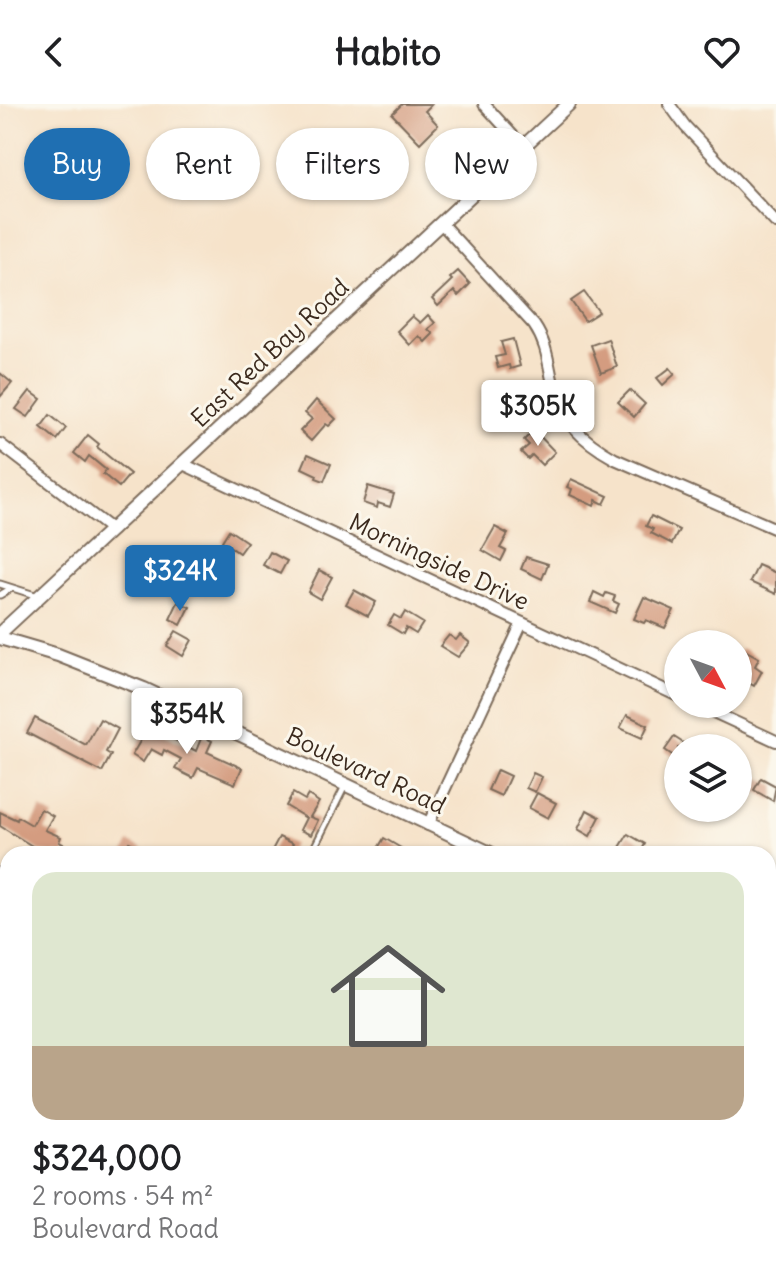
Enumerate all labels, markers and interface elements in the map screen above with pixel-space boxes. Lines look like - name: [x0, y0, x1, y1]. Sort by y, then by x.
- icon: back: [32, 30, 76, 74]
- text: Habito: [335, 30, 441, 75]
- icon: heart: [700, 30, 744, 74]
- chip: Buy: [24, 128, 130, 200]
- chip: Rent: [146, 128, 260, 200]
- chip: Filters: [276, 128, 409, 200]
- chip: New: [425, 128, 537, 200]
- street label: East Red Bay Road: [184, 272, 354, 433]
- pin: $305K: [482, 380, 594, 448]
- text: $305K: [499, 389, 577, 422]
- street label: Morningside Drive: [345, 506, 534, 616]
- pin: $324K: [124, 545, 236, 613]
- text: $324K: [143, 554, 217, 587]
- north arrow: [664, 630, 752, 718]
- map controls: [664, 630, 752, 822]
- pin: $354K: [131, 688, 243, 756]
- text: $354K: [149, 697, 225, 730]
- street label: Boulevard Road: [282, 720, 451, 820]
- button: layers: [664, 734, 752, 822]
- icon: home: [316, 924, 460, 1068]
- text: $324,000: [32, 1136, 182, 1179]
- text: 2 rooms · 54 m²: [32, 1179, 214, 1212]
- text: Boulevard Road: [32, 1212, 219, 1245]

